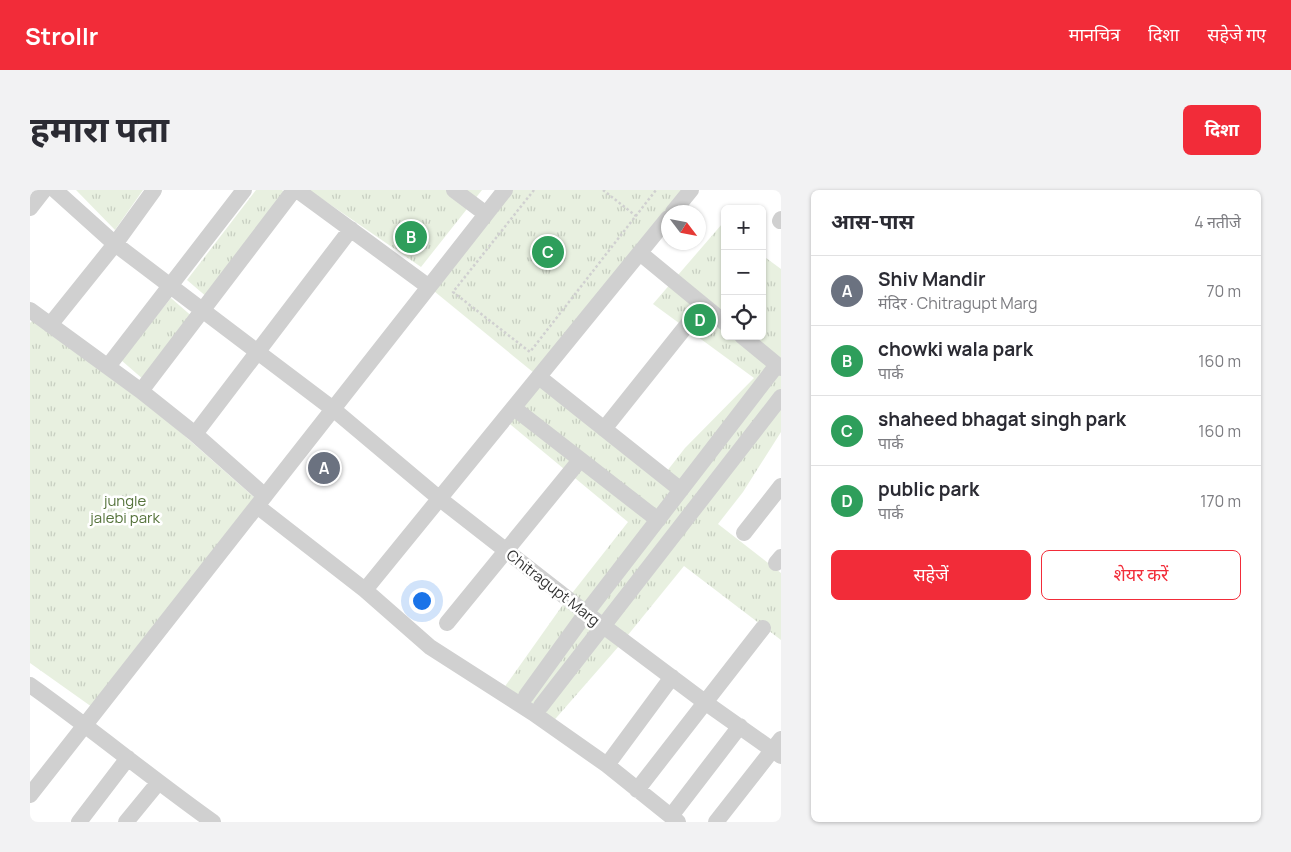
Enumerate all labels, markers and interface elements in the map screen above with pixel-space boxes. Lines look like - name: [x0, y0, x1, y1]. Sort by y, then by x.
- text: Strollr: [25, 19, 98, 52]
- text: मानचित्र: [1069, 22, 1120, 46]
- text: दिशा: [1148, 22, 1179, 46]
- text: सहेजे गए: [1207, 22, 1266, 46]
- text: हमारा पता: [30, 105, 169, 153]
- button: दिशा: [1183, 105, 1261, 155]
- north arrow: [661, 205, 706, 250]
- map controls: [721, 205, 766, 340]
- button: +: [721, 205, 766, 250]
- text: आस-पास: [831, 207, 914, 235]
- text: 4 नतीजे: [1194, 211, 1241, 233]
- pin: B: [395, 218, 427, 256]
- pin: C: [532, 233, 564, 271]
- button: −: [721, 250, 766, 295]
- text: Shiv Mandir: [878, 266, 986, 292]
- text: A: [842, 280, 852, 302]
- text: 70 m: [1206, 280, 1241, 302]
- text: मंदिर · Chitragupt Marg: [878, 292, 1038, 314]
- button: locate: [721, 295, 766, 340]
- pin: D: [684, 301, 716, 339]
- text: chowki wala park: [878, 336, 1033, 362]
- text: B: [842, 350, 852, 372]
- text: 160 m: [1198, 350, 1241, 372]
- text: पार्क: [878, 362, 904, 384]
- text: shaheed bhagat singh park: [878, 406, 1126, 432]
- text: C: [841, 420, 853, 442]
- text: 160 m: [1198, 420, 1241, 442]
- text: पार्क: [878, 432, 904, 454]
- pin: A: [308, 449, 340, 487]
- text: public park: [878, 476, 979, 502]
- park label: jungle jalebi park: [89, 490, 160, 528]
- text: D: [841, 490, 853, 512]
- text: 170 m: [1200, 490, 1241, 512]
- text: पार्क: [878, 502, 904, 524]
- street label: Chitragupt Marg: [502, 544, 604, 631]
- button: सहेजें: [831, 550, 1031, 600]
- button: शेयर करें: [1041, 550, 1241, 600]
- your location: [409, 588, 435, 614]

